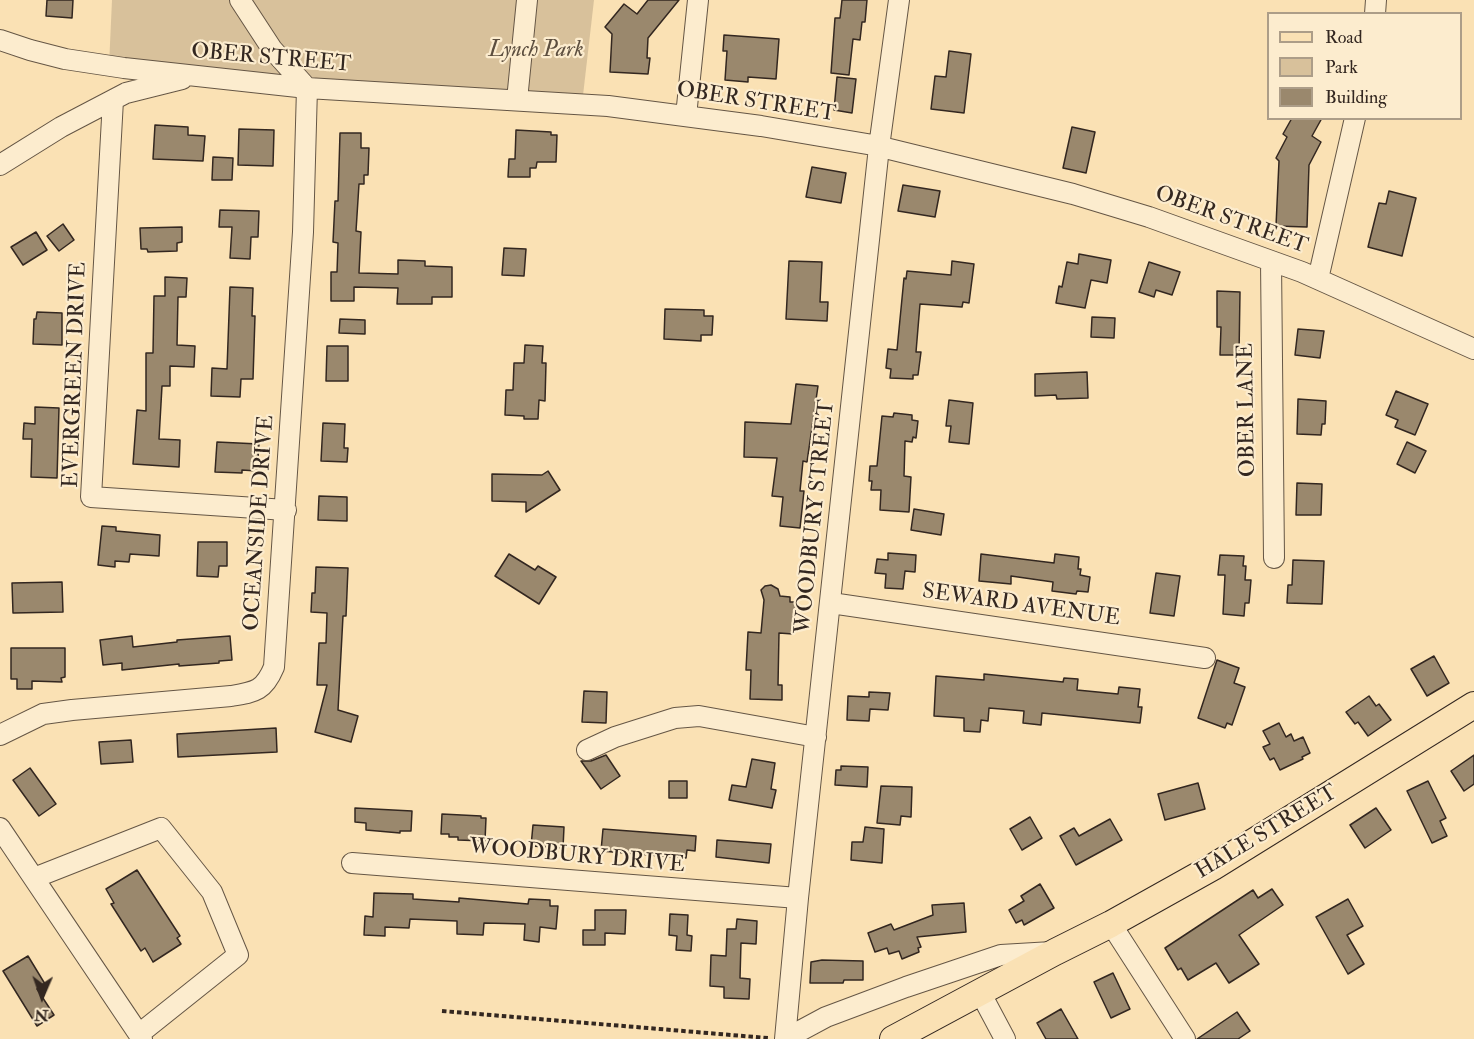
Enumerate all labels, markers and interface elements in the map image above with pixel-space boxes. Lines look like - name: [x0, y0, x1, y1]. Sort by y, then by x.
- legend: [1267, 12, 1462, 120]
- text: Road: [1325, 26, 1363, 49]
- park label: Lynch Park: [489, 38, 583, 64]
- street label: OBER STREET: [190, 39, 352, 79]
- text: Park: [1325, 56, 1358, 79]
- street label: OBER STREET: [675, 77, 837, 129]
- text: Building: [1325, 86, 1387, 109]
- street label: OBER STREET: [1151, 181, 1311, 261]
- street label: EVERGREEN DRIVE: [59, 261, 93, 489]
- street label: OBER LANE: [1234, 343, 1262, 477]
- street label: WOODBURY STREET: [791, 399, 841, 635]
- street label: OCEANSIDE DRIVE: [239, 414, 281, 632]
- street label: SEWARD AVENUE: [920, 579, 1122, 633]
- street label: HALE STREET: [1191, 780, 1343, 886]
- street label: WOODBURY DRIVE: [468, 834, 686, 880]
- north arrow: [12, 967, 72, 1027]
- text: N: [34, 1005, 49, 1025]

